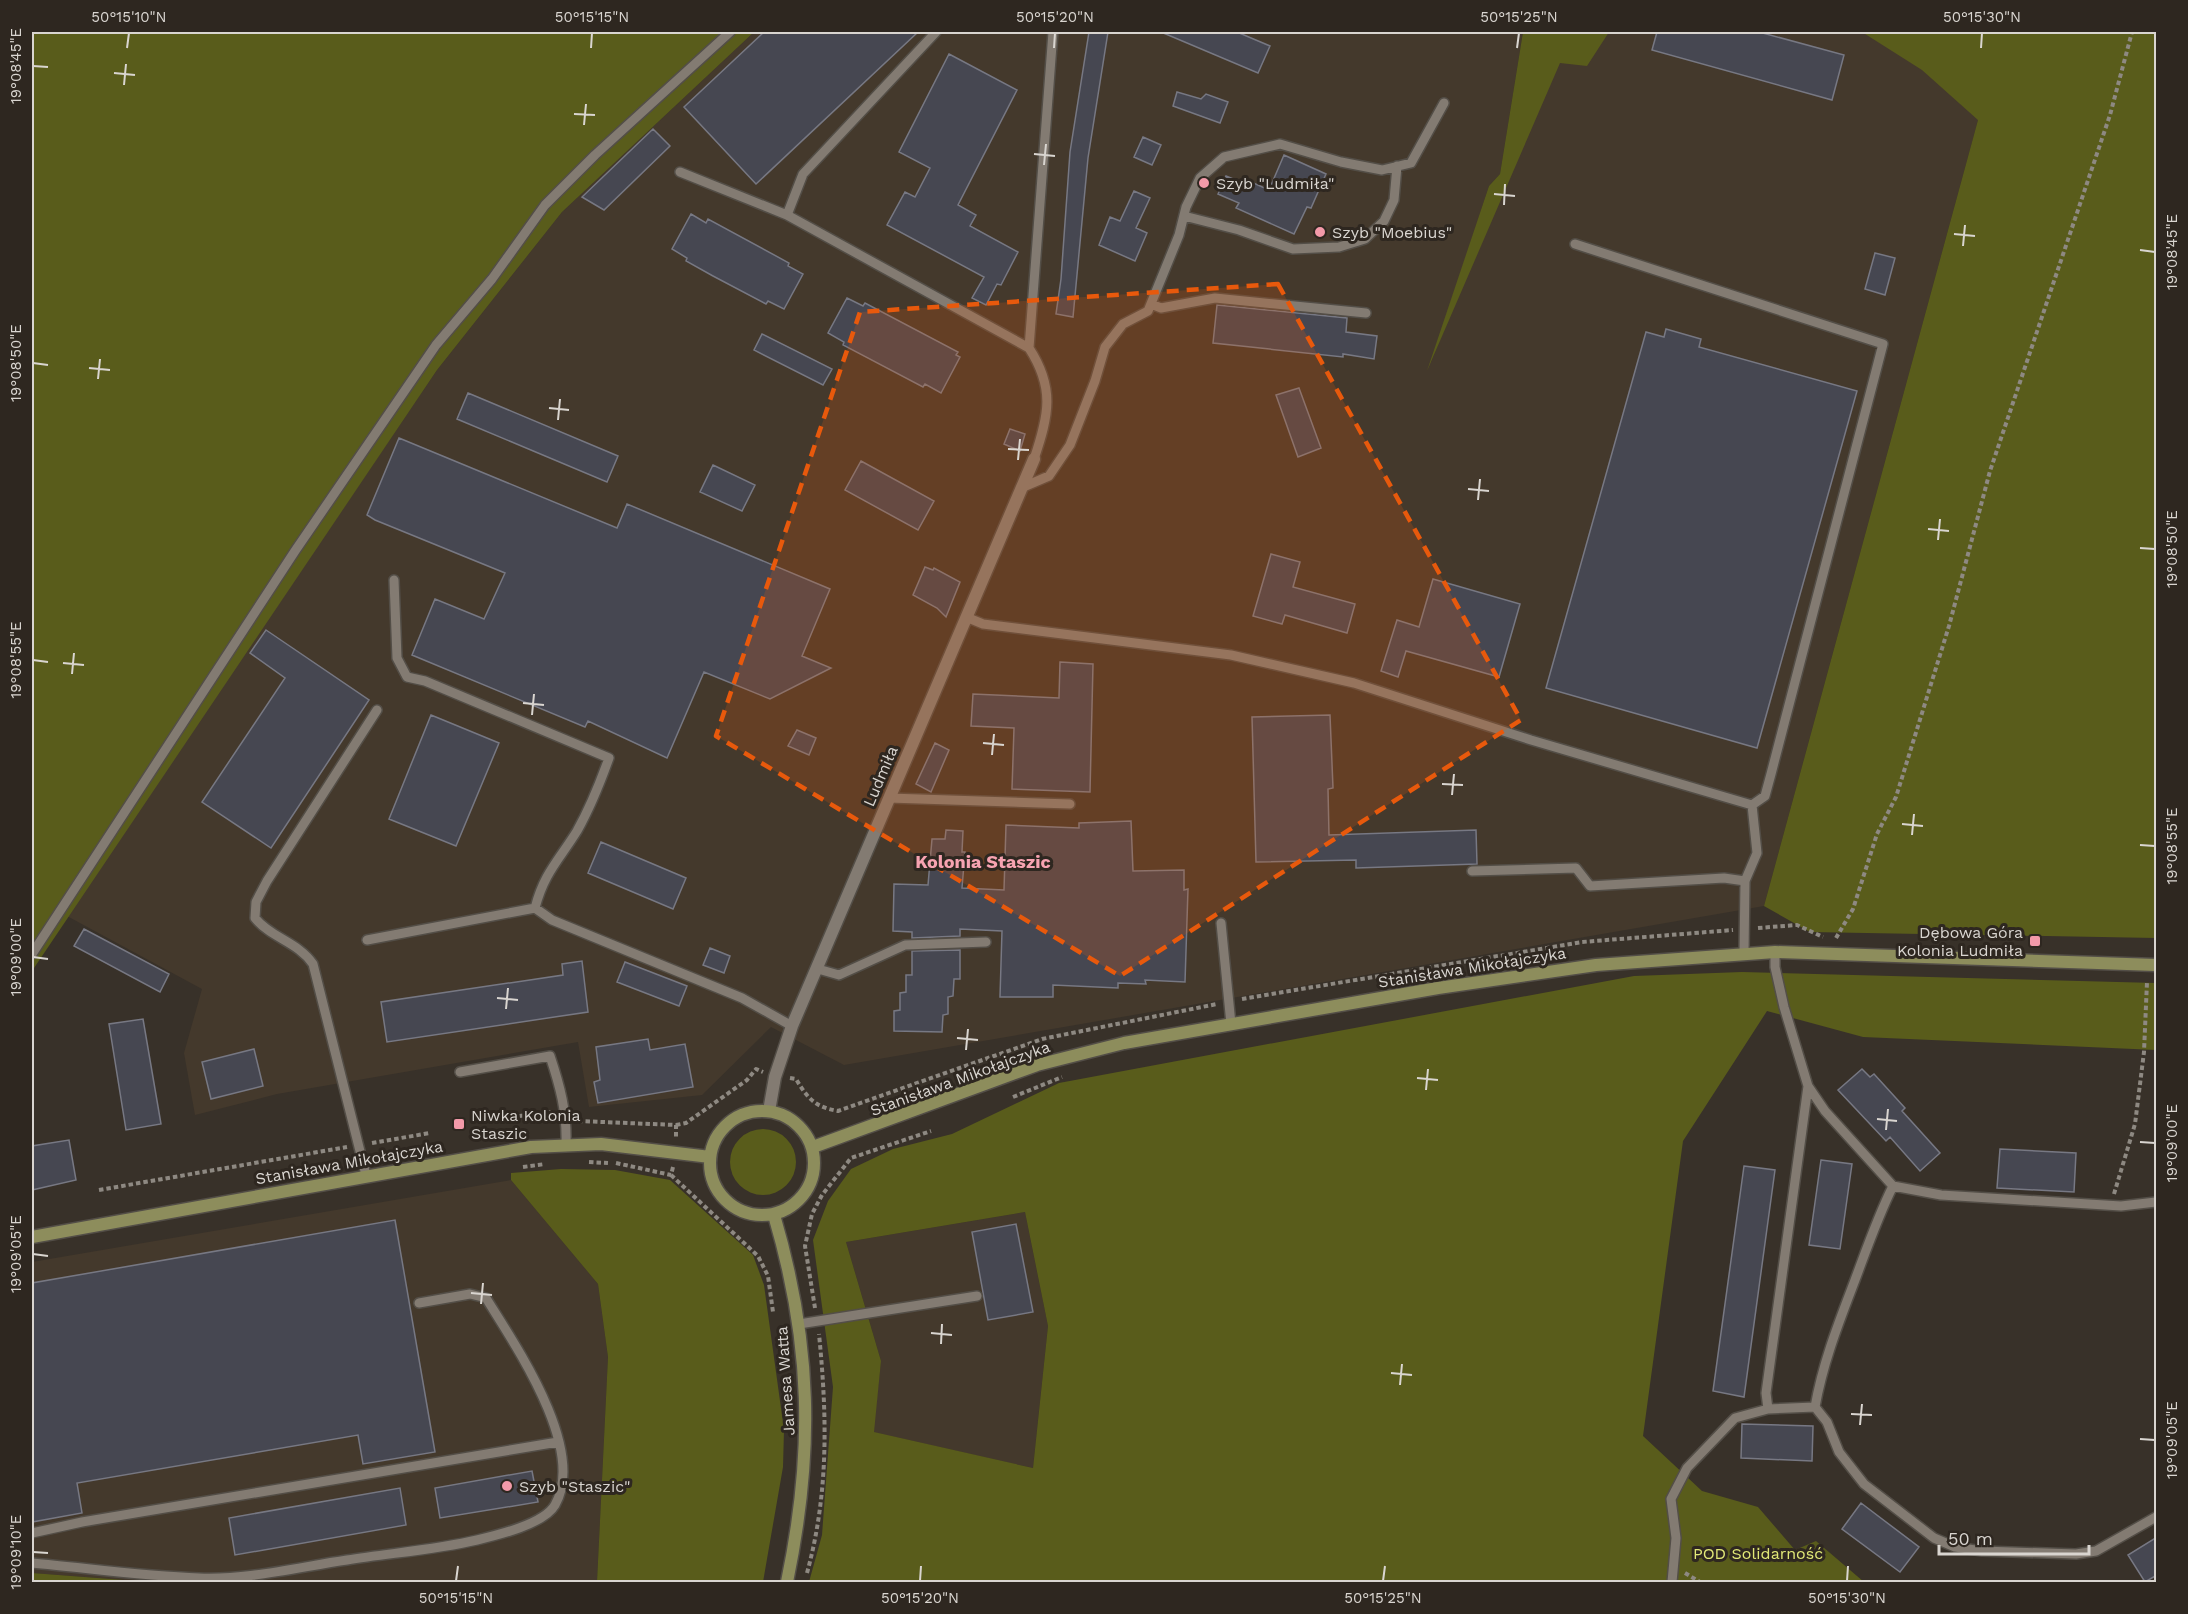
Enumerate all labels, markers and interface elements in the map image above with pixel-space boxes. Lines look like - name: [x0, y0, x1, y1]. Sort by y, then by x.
- text: 50°15'10"N: [91, 8, 167, 26]
- text: 50°15'15"N: [555, 8, 629, 26]
- text: 50°15'20"N: [1016, 8, 1094, 26]
- text: 50°15'25"N: [1480, 8, 1558, 26]
- text: 50°15'30"N: [1943, 8, 2021, 26]
- text: 19°08'45"E: [7, 28, 25, 104]
- place label: Szyb "Ludmiła": [1216, 174, 1334, 193]
- marker: Szyb "Ludmiła": [1197, 176, 1211, 190]
- text: 19°08'45"E: [2163, 214, 2181, 290]
- place label: Szyb "Moebius": [1332, 223, 1452, 242]
- marker: Szyb "Moebius": [1313, 225, 1327, 239]
- text: 19°08'50"E: [7, 324, 25, 402]
- text: 19°08'50"E: [2163, 510, 2181, 588]
- text: 19°08'55"E: [7, 621, 25, 699]
- street label: Ludmiła: [859, 743, 902, 809]
- text: 19°08'55"E: [2163, 807, 2181, 885]
- district label: Kolonia Staszic: [915, 851, 1051, 872]
- text: 19°09'00"E: [7, 918, 25, 996]
- place label: Dębowa Góra Kolonia Ludmiła: [1897, 923, 2023, 960]
- marker: Dębowa Góra Kolonia Ludmiła: [2028, 934, 2042, 948]
- street label: Stanisława Mikołajczyka: [1377, 943, 1567, 992]
- street label: Stanisława Mikołajczyka: [868, 1037, 1053, 1120]
- text: 19°09'00"E: [2163, 1104, 2181, 1182]
- place label: Niwka Kolonia Staszic: [471, 1106, 581, 1143]
- marker: Niwka Kolonia Staszic: [452, 1117, 466, 1131]
- street label: Stanisława Mikołajczyka: [254, 1137, 444, 1188]
- text: 19°09'05"E: [7, 1215, 25, 1293]
- street label: Jamesa Watta: [772, 1326, 799, 1436]
- text: 19°09'05"E: [2163, 1401, 2181, 1479]
- place label: Szyb "Staszic": [519, 1477, 630, 1496]
- marker: Szyb "Staszic": [500, 1479, 514, 1493]
- text: 19°09'10"E: [7, 1515, 25, 1589]
- scale bar: [1939, 1518, 2089, 1556]
- text: 50 m: [1948, 1528, 1993, 1549]
- park label: POD Solidarność: [1693, 1544, 1823, 1563]
- text: 50°15'15"N: [419, 1589, 493, 1607]
- text: 50°15'20"N: [881, 1589, 959, 1607]
- text: 50°15'25"N: [1344, 1589, 1422, 1607]
- text: 50°15'30"N: [1808, 1589, 1886, 1607]

